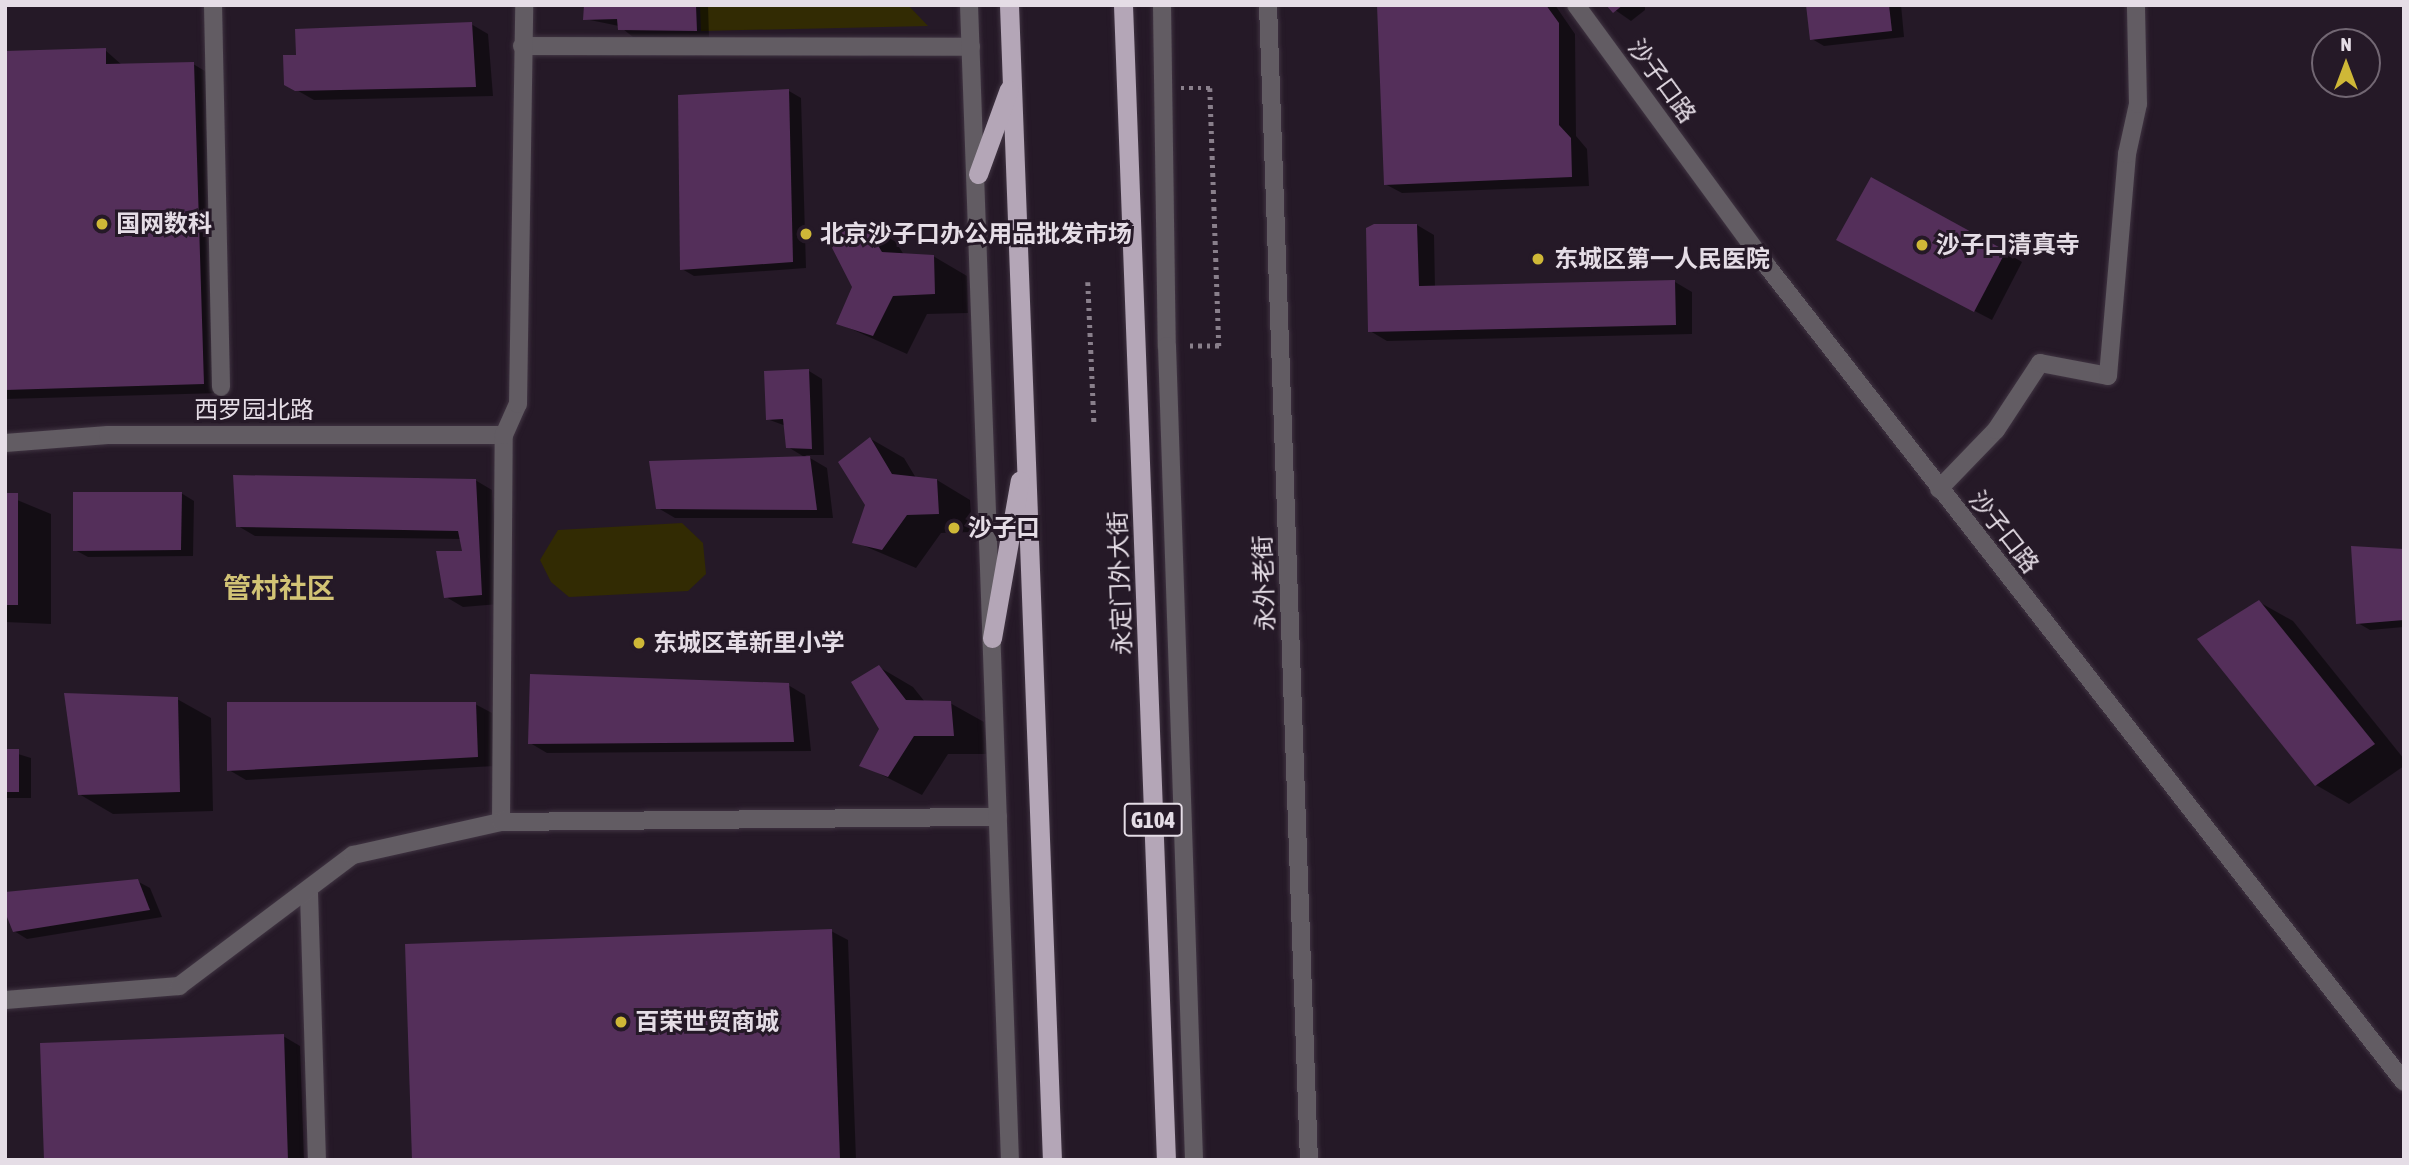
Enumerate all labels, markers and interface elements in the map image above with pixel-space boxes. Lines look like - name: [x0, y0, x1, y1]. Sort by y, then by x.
- north arrow: [2311, 28, 2381, 98]
- text: N: [2340, 33, 2352, 55]
- street label: 沙子口路: [1622, 34, 1702, 128]
- place label: 国网数科: [116, 210, 212, 238]
- marker: 国网数科: [94, 216, 110, 232]
- place label: 北京沙子口办公用品批发市场: [820, 220, 1132, 248]
- marker: 北京沙子口办公用品批发市场: [798, 226, 814, 242]
- place label: 沙子口清真寺: [1936, 231, 2080, 259]
- marker: 沙子口清真寺: [1914, 237, 1930, 253]
- place label: 东城区第一人民医院: [1554, 245, 1770, 273]
- marker: 东城区第一人民医院: [1528, 249, 1548, 269]
- street label: 西罗园北路: [194, 396, 314, 424]
- street label: 沙子口路: [1963, 485, 2045, 579]
- street label: 永定门外大街: [1103, 511, 1137, 655]
- place label: 沙子口: [968, 514, 1040, 542]
- marker: 沙子口: [946, 520, 962, 536]
- street label: 永外老街: [1248, 535, 1280, 631]
- district label: 管村社区: [223, 571, 335, 605]
- place label: 东城区革新里小学: [653, 629, 845, 657]
- marker: 东城区革新里小学: [631, 635, 647, 651]
- road number: G104: [1123, 800, 1183, 840]
- place label: 百荣世贸商城: [635, 1008, 779, 1036]
- marker: 百荣世贸商城: [613, 1014, 629, 1030]

